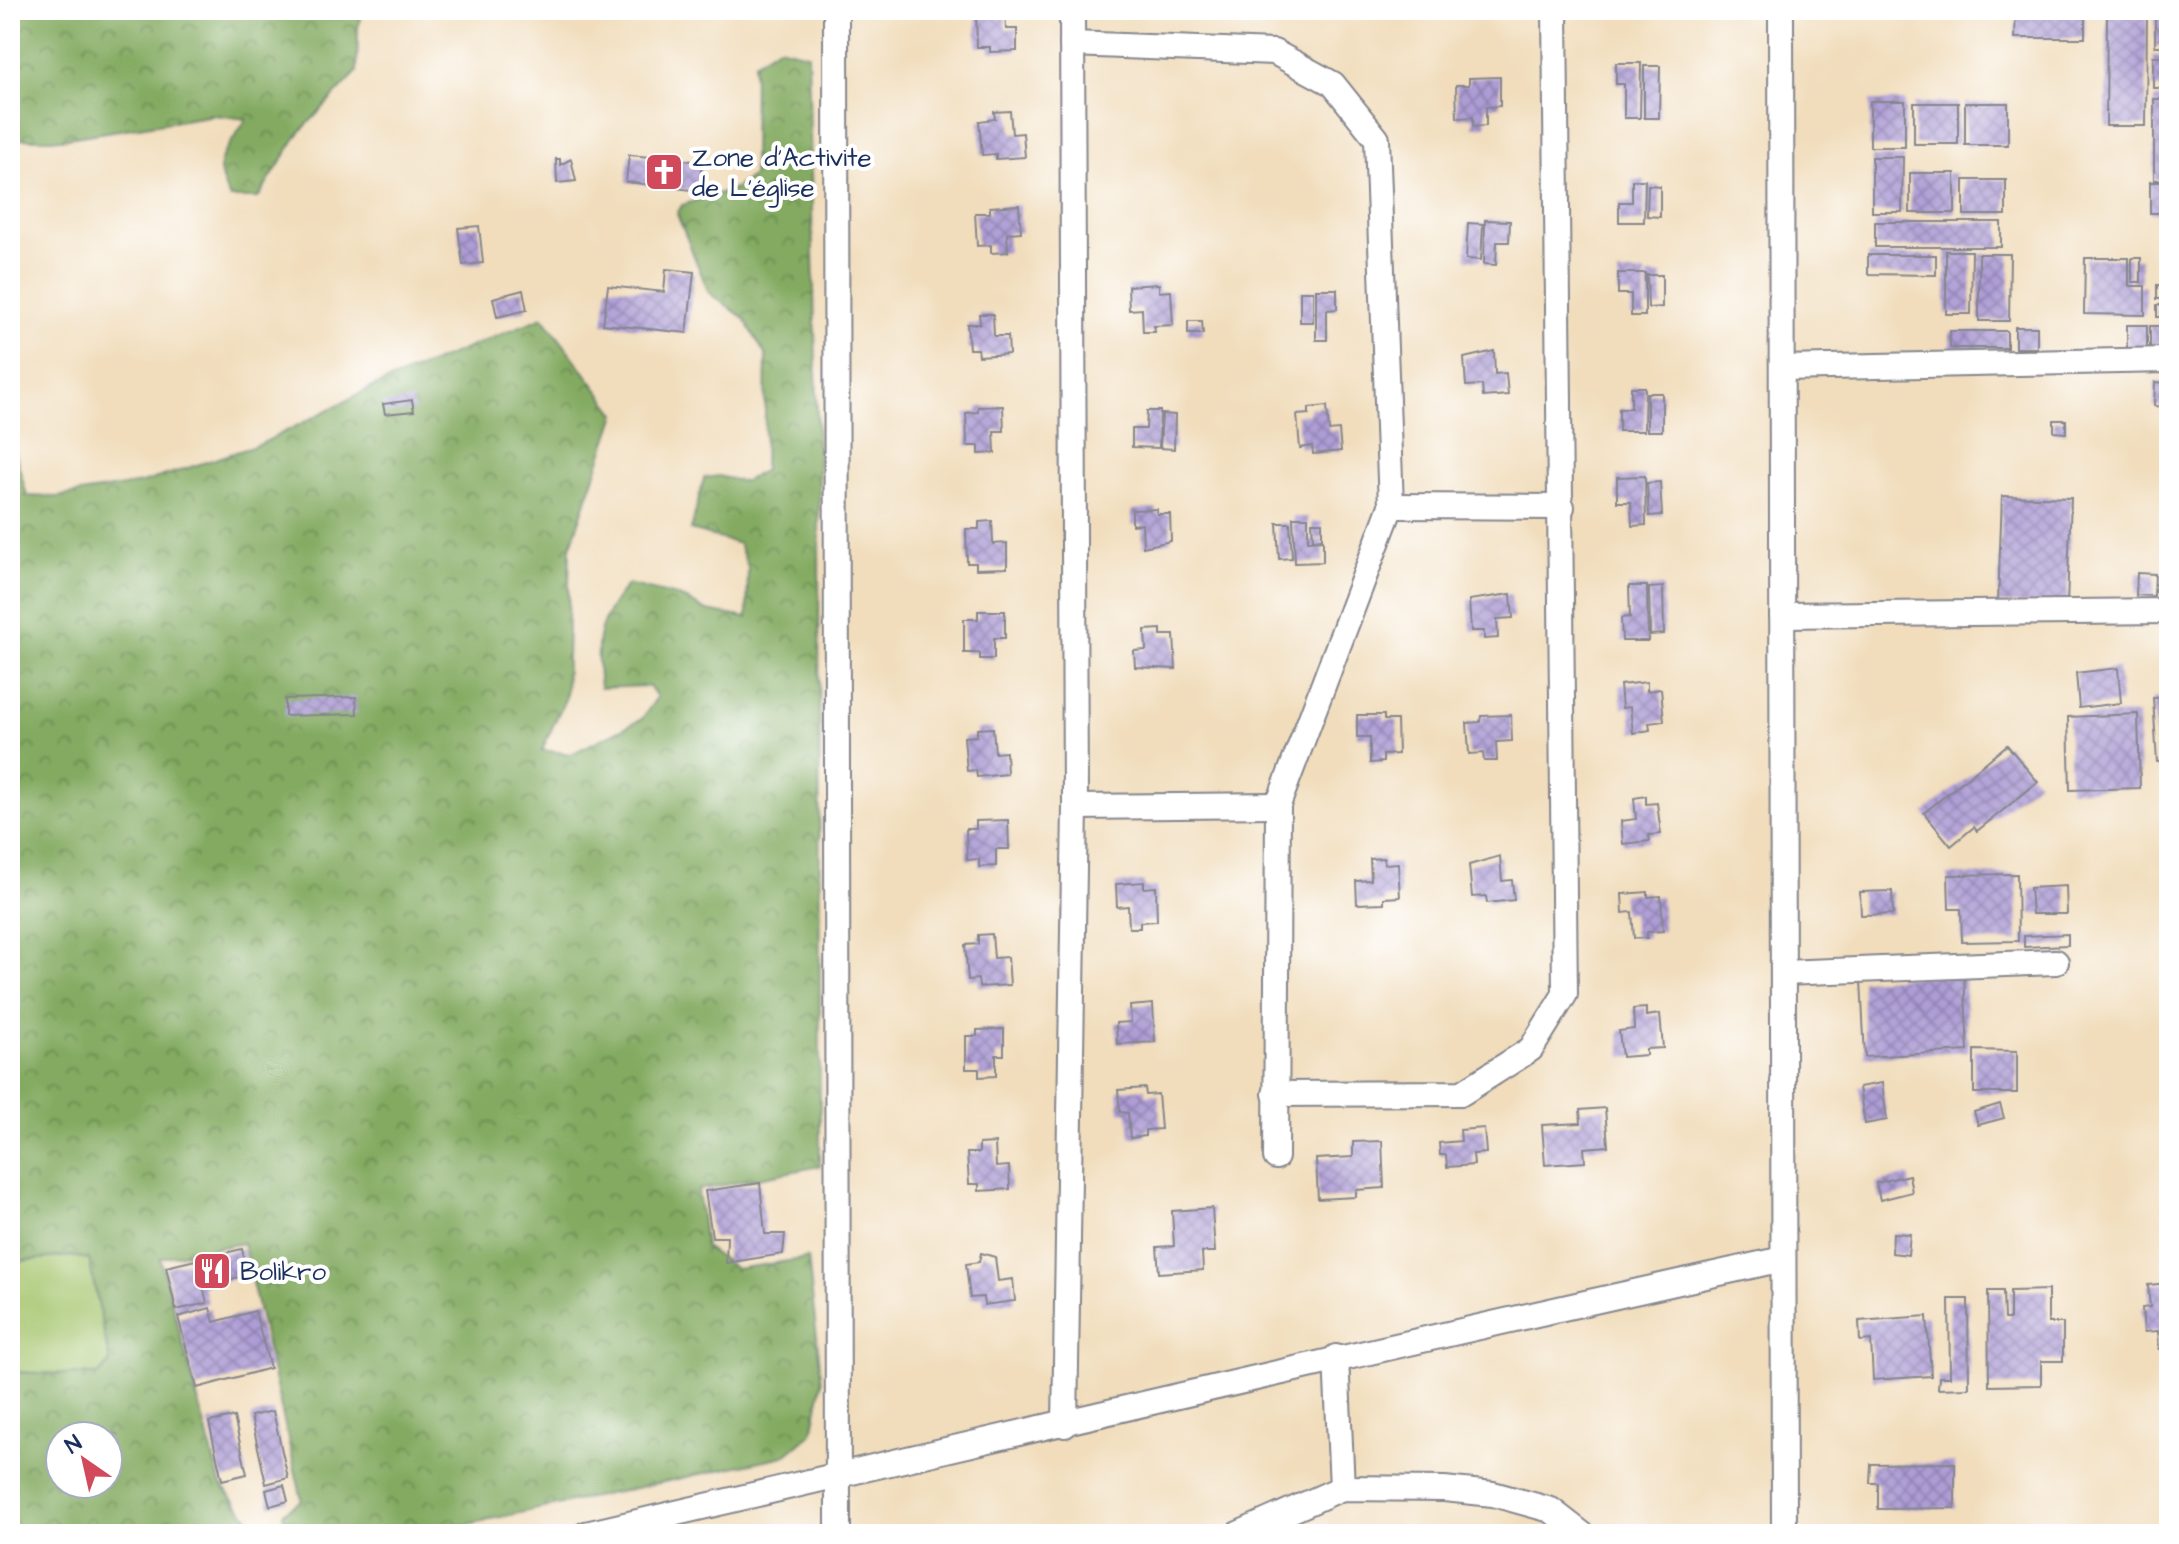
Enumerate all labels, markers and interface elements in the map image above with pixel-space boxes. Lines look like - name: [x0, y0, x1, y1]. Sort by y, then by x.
- place label: Zone d'Activite de L'église: [692, 140, 872, 208]
- church icon: Zone d'Activite de L'église: [643, 151, 685, 193]
- restaurant icon: Bolikro: [191, 1250, 233, 1292]
- place label: Bolikro: [240, 1254, 326, 1290]
- north arrow: [44, 1420, 124, 1500]
- text: N: [59, 1428, 88, 1461]

